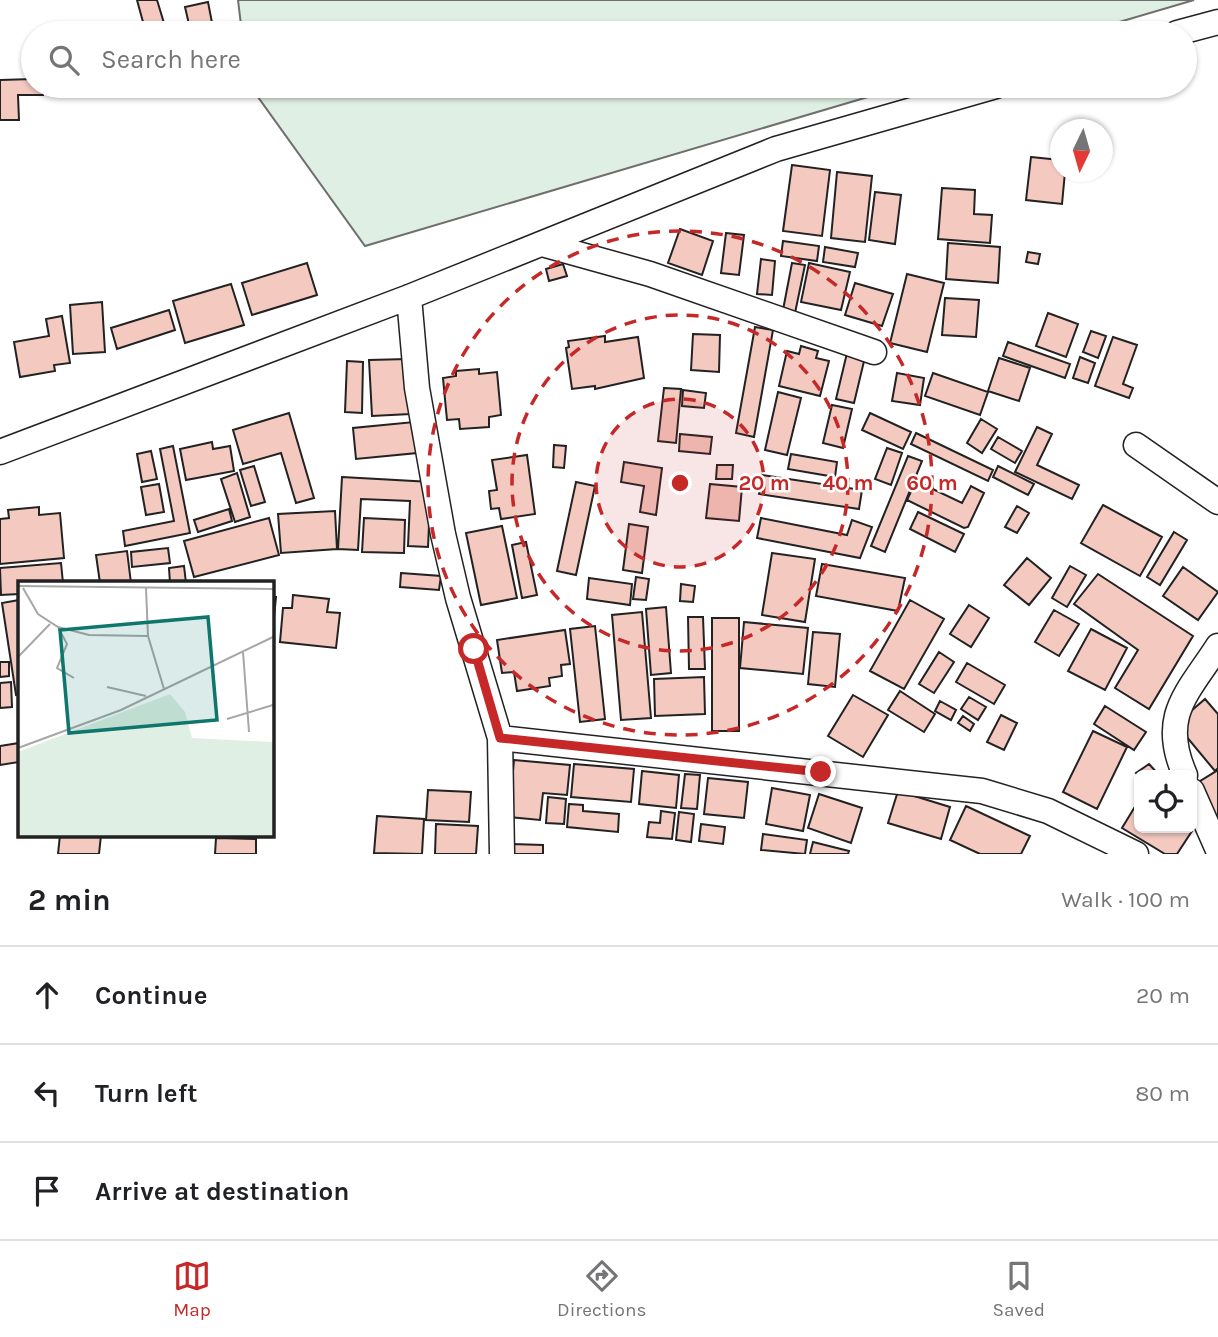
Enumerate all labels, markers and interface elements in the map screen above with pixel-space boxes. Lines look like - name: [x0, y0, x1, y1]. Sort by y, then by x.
- search box: [21, 21, 1197, 98]
- icon: search: [45, 41, 83, 79]
- text: Search here: [101, 44, 241, 75]
- north arrow: [1050, 119, 1113, 182]
- centre of rings: [668, 471, 692, 495]
- text: 20 m: [738, 471, 790, 495]
- text: 40 m: [822, 471, 874, 495]
- text: 60 m: [906, 471, 958, 495]
- inset map: [18, 581, 273, 836]
- route start: [458, 633, 489, 664]
- route end: [805, 756, 836, 787]
- map controls: [1134, 770, 1197, 833]
- button: locate: [1134, 770, 1197, 833]
- text: 2 min: [28, 882, 111, 918]
- text: Walk · 100 m: [1061, 886, 1190, 913]
- icon: ahead: [28, 976, 66, 1014]
- text: Continue: [95, 980, 207, 1011]
- text: 20 m: [1136, 982, 1190, 1009]
- icon: left: [28, 1074, 66, 1112]
- text: Turn left: [95, 1078, 197, 1109]
- text: 80 m: [1135, 1080, 1190, 1107]
- icon: arrive: [28, 1172, 66, 1210]
- text: Arrive at destination: [95, 1176, 349, 1207]
- tab: Map: [173, 1257, 211, 1321]
- tab: Directions: [557, 1257, 646, 1321]
- tab: Saved: [992, 1257, 1045, 1321]

